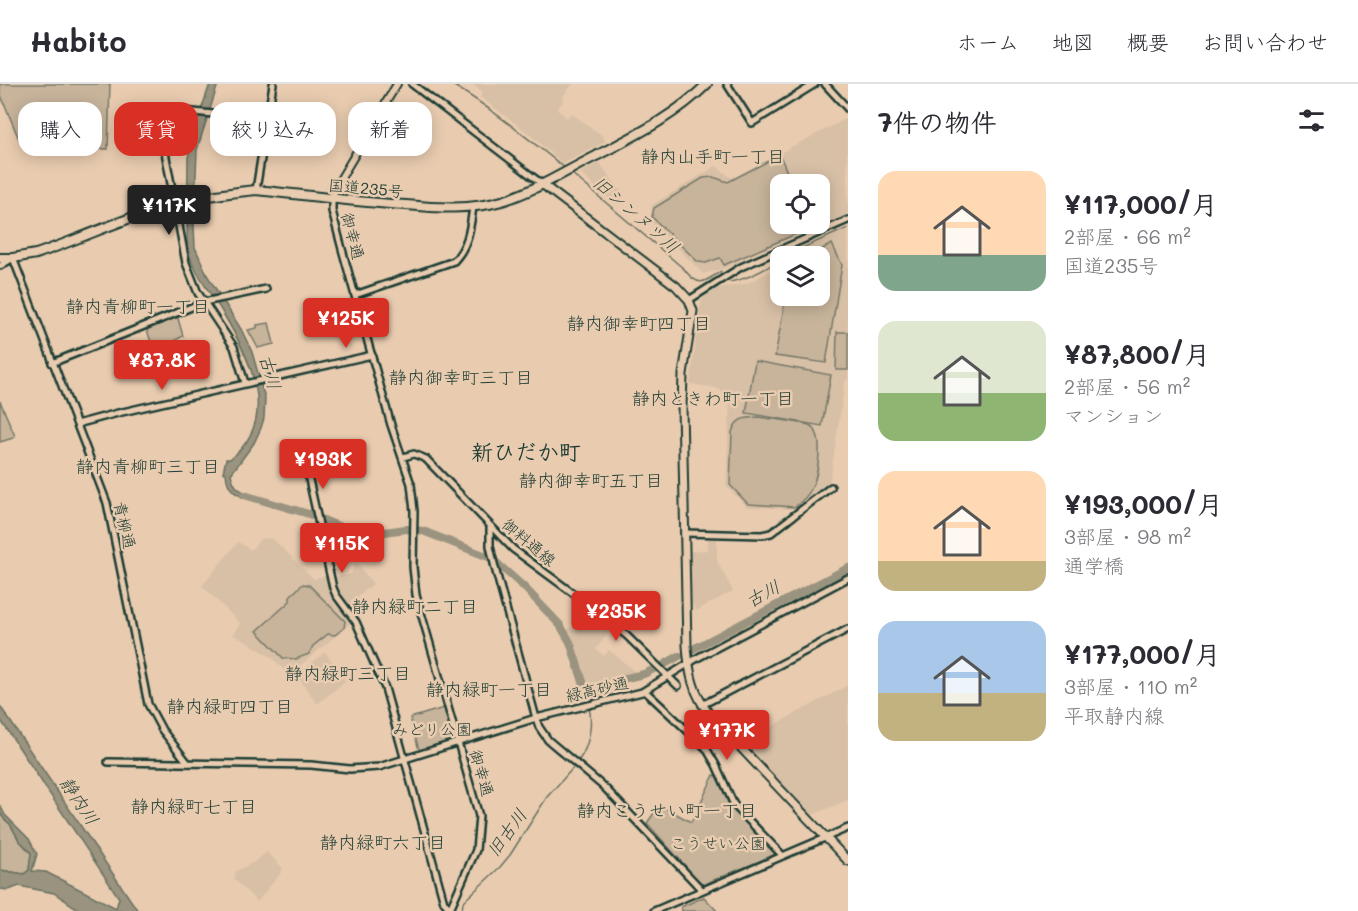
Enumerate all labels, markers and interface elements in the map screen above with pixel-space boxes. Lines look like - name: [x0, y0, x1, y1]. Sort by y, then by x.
- text: Habito: [30, 23, 126, 59]
- text: ホーム: [957, 28, 1019, 55]
- text: 地図: [1052, 28, 1094, 55]
- text: 概要: [1127, 28, 1169, 55]
- text: お問い合わせ: [1202, 28, 1328, 55]
- chip: 購入: [18, 102, 102, 156]
- chip: 賃貸: [114, 102, 198, 156]
- chip: 絞り込み: [210, 102, 336, 156]
- chip: 新着: [348, 102, 432, 156]
- icon: filters: [1295, 104, 1328, 137]
- text: 7件の物件: [878, 105, 996, 139]
- district label: 静内山手町一丁目: [641, 144, 785, 168]
- water label: 旧シンヌツ川: [588, 170, 685, 258]
- street label: 国道235号: [327, 174, 405, 201]
- map controls: [770, 174, 830, 306]
- button: locate: [770, 174, 830, 234]
- pin: ¥117K: [127, 185, 211, 236]
- text: ¥117,000/月: [1064, 187, 1218, 221]
- text: ¥117K: [141, 191, 197, 217]
- icon: home: [926, 195, 998, 267]
- street label: 御幸通: [337, 210, 370, 262]
- text: 2部屋 · 66 m²: [1064, 223, 1191, 249]
- button: layers: [770, 246, 830, 306]
- text: 国道235号: [1064, 252, 1159, 278]
- district label: 静内青柳町一丁目: [66, 294, 210, 318]
- pin: ¥125K: [304, 298, 388, 349]
- text: ¥125K: [317, 304, 375, 330]
- district label: 静内御幸町四丁目: [567, 311, 711, 335]
- text: ¥87,800/月: [1064, 337, 1210, 371]
- pin: ¥87.8K: [113, 340, 211, 391]
- icon: home: [926, 345, 998, 417]
- text: ¥87.8K: [128, 346, 196, 372]
- water label: 古川: [255, 351, 287, 392]
- district label: 静内御幸町三丁目: [389, 365, 533, 389]
- text: 2部屋 · 56 m²: [1064, 373, 1190, 399]
- district label: 静内ときわ町一丁目: [632, 386, 794, 410]
- text: マンション: [1064, 402, 1163, 428]
- district label: 新ひだか町: [471, 437, 581, 466]
- pin: ¥193K: [281, 439, 365, 490]
- text: ¥193K: [293, 445, 353, 471]
- district label: 静内青柳町三丁目: [76, 454, 220, 478]
- district label: 静内御幸町五丁目: [519, 468, 663, 492]
- text: ¥193,000/月: [1064, 487, 1223, 521]
- icon: home: [926, 495, 998, 567]
- street label: 青柳通: [110, 499, 141, 551]
- street label: 御料通線: [498, 513, 561, 570]
- pin: ¥115K: [300, 523, 384, 574]
- text: 3部屋 · 98 m²: [1064, 523, 1191, 549]
- text: ¥115K: [314, 529, 370, 555]
- text: 通学橋: [1064, 552, 1124, 578]
- water label: 古川: [741, 574, 784, 612]
- pin: ¥235K: [574, 591, 658, 642]
- district label: 静内緑町二丁目: [352, 594, 478, 618]
- text: ¥235K: [585, 597, 647, 623]
- text: ¥177,000/月: [1064, 637, 1221, 671]
- icon: home: [926, 645, 998, 717]
- district label: 静内緑町三丁目: [285, 661, 411, 685]
- street label: 緑高砂通: [563, 671, 630, 706]
- text: 3部屋 · 110 m²: [1064, 673, 1197, 699]
- district label: 静内緑町一丁目: [426, 677, 552, 701]
- district label: 静内緑町四丁目: [167, 694, 293, 718]
- text: 平取静内線: [1064, 702, 1164, 728]
- pin: ¥177K: [685, 710, 769, 761]
- text: ¥177K: [698, 716, 756, 742]
- park label: みどり公園: [392, 718, 472, 739]
- street label: 御幸通: [466, 747, 499, 799]
- water label: 静内川: [55, 771, 105, 830]
- district label: 静内緑町七丁目: [131, 794, 257, 818]
- district label: 静内こうせい町一丁目: [577, 798, 757, 822]
- water label: 旧古川: [481, 804, 532, 861]
- district label: 静内緑町六丁目: [320, 830, 446, 854]
- park label: こうせい公園: [670, 832, 766, 853]

